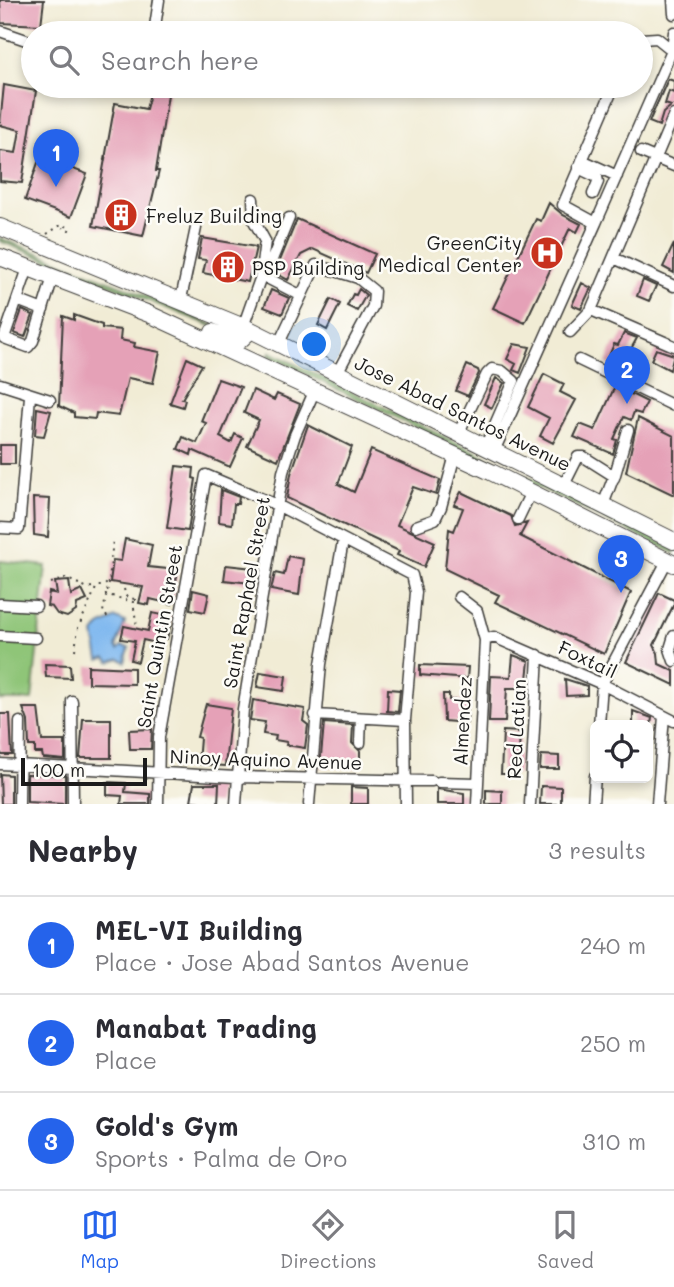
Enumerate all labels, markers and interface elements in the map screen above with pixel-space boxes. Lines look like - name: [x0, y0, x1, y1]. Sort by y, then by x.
- search box: [21, 21, 653, 98]
- icon: search: [45, 41, 83, 79]
- text: Search here: [101, 43, 259, 77]
- pin: 1: [33, 129, 79, 187]
- building icon: Freluz Building: [102, 196, 140, 234]
- place label: Freluz Building: [146, 203, 282, 228]
- place label: GreenCity Medical Center: [378, 230, 522, 277]
- hospital icon: GreenCity Medical Center: [528, 234, 566, 272]
- building icon: PSP Building: [209, 248, 247, 286]
- place label: PSP Building: [252, 255, 364, 280]
- your location: [297, 327, 331, 361]
- pin: 2: [604, 346, 650, 404]
- street label: Jose Abad Santos Avenue: [351, 350, 575, 476]
- street label: Saint Raphael Street: [217, 494, 275, 690]
- pin: 3: [598, 535, 644, 593]
- street label: Saint Quintin Street: [131, 542, 187, 730]
- street label: Foxtail: [554, 634, 622, 684]
- street label: Almendez: [447, 676, 477, 766]
- street label: Red Latian: [501, 678, 531, 780]
- map controls: [590, 720, 653, 783]
- button: locate: [590, 720, 653, 783]
- street label: Ninoy Aquino Avenue: [169, 743, 363, 775]
- scale bar: [21, 755, 147, 787]
- text: 100 m: [32, 757, 85, 782]
- text: Nearby: [28, 830, 138, 870]
- text: 3 results: [549, 835, 646, 865]
- text: MEL-VI Building: [95, 913, 302, 947]
- text: 1: [46, 930, 56, 960]
- text: 240 m: [580, 930, 646, 960]
- text: Place · Jose Abad Santos Avenue: [95, 947, 469, 977]
- text: Manabat Trading: [95, 1011, 317, 1045]
- text: 2: [45, 1028, 57, 1058]
- text: 250 m: [580, 1028, 646, 1058]
- text: Place: [95, 1045, 157, 1075]
- text: Gold's Gym: [95, 1109, 238, 1143]
- text: 3: [44, 1126, 58, 1156]
- text: 310 m: [582, 1126, 646, 1156]
- text: Sports · Palma de Oro: [95, 1143, 347, 1173]
- tab: Map: [80, 1206, 119, 1273]
- tab: Directions: [280, 1206, 376, 1273]
- tab: Saved: [537, 1206, 594, 1273]

